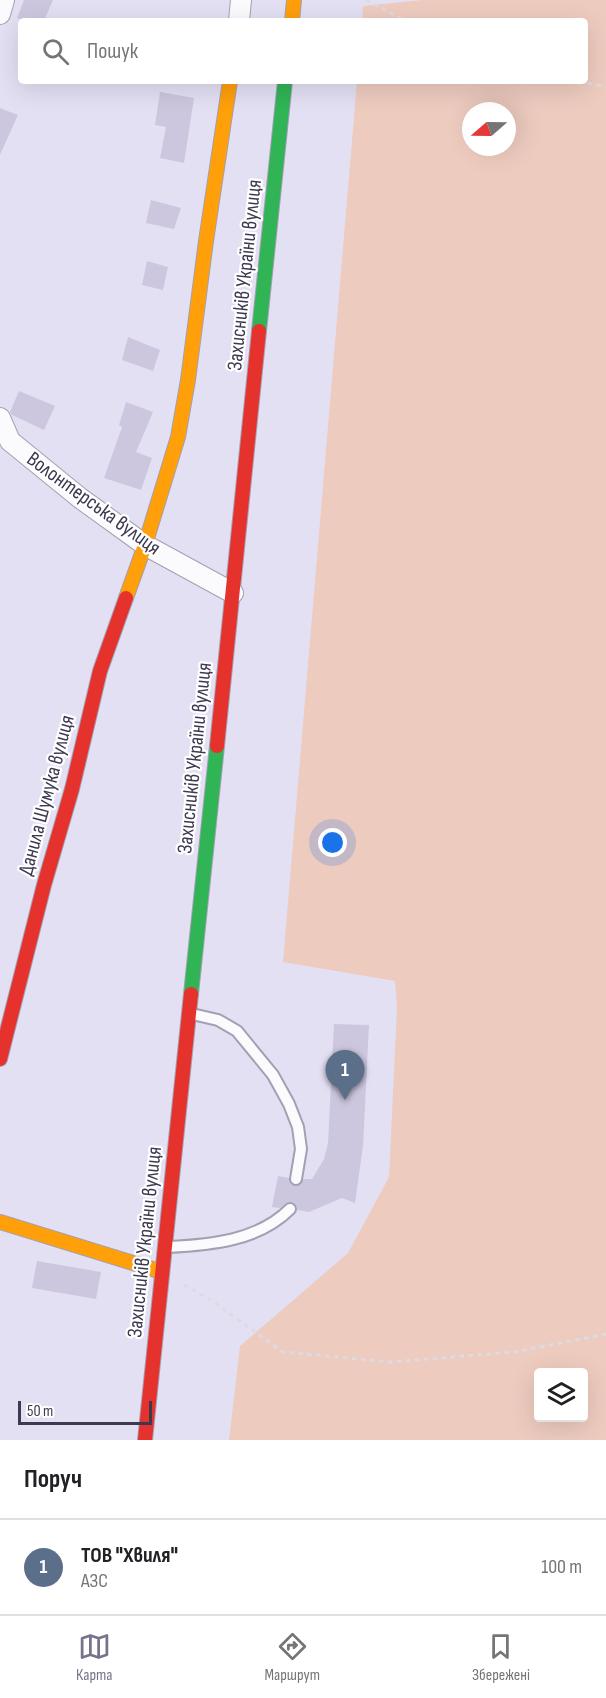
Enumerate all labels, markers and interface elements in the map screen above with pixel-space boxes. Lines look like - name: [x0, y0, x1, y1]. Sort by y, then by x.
- search box: [18, 18, 588, 84]
- icon: search: [39, 35, 72, 68]
- text: Пошук: [87, 38, 138, 65]
- north arrow: [462, 102, 516, 156]
- street label: Захисників України вулиця: [222, 178, 267, 372]
- street label: Волонтерська вулиця: [22, 446, 166, 560]
- street label: Захисників України вулиця: [172, 661, 217, 855]
- street label: Данила Шумука вулиця: [13, 712, 80, 878]
- your location: [318, 828, 347, 857]
- pin: 1: [326, 1050, 364, 1100]
- street label: Захисників України вулиця: [122, 1145, 167, 1339]
- map controls: [534, 1368, 588, 1422]
- button: layers: [534, 1368, 588, 1422]
- scale bar: [18, 1398, 152, 1426]
- text: 50 m: [27, 1402, 53, 1421]
- text: Поруч: [24, 1464, 82, 1495]
- text: ТОВ "Хвиля": [81, 1542, 178, 1569]
- text: 1: [40, 1555, 47, 1579]
- text: 100 m: [541, 1555, 582, 1579]
- text: АЗС: [81, 1569, 108, 1593]
- tab: Карта: [76, 1630, 112, 1685]
- tab: Маршрут: [265, 1630, 320, 1685]
- tab: Збережені: [472, 1630, 530, 1685]

